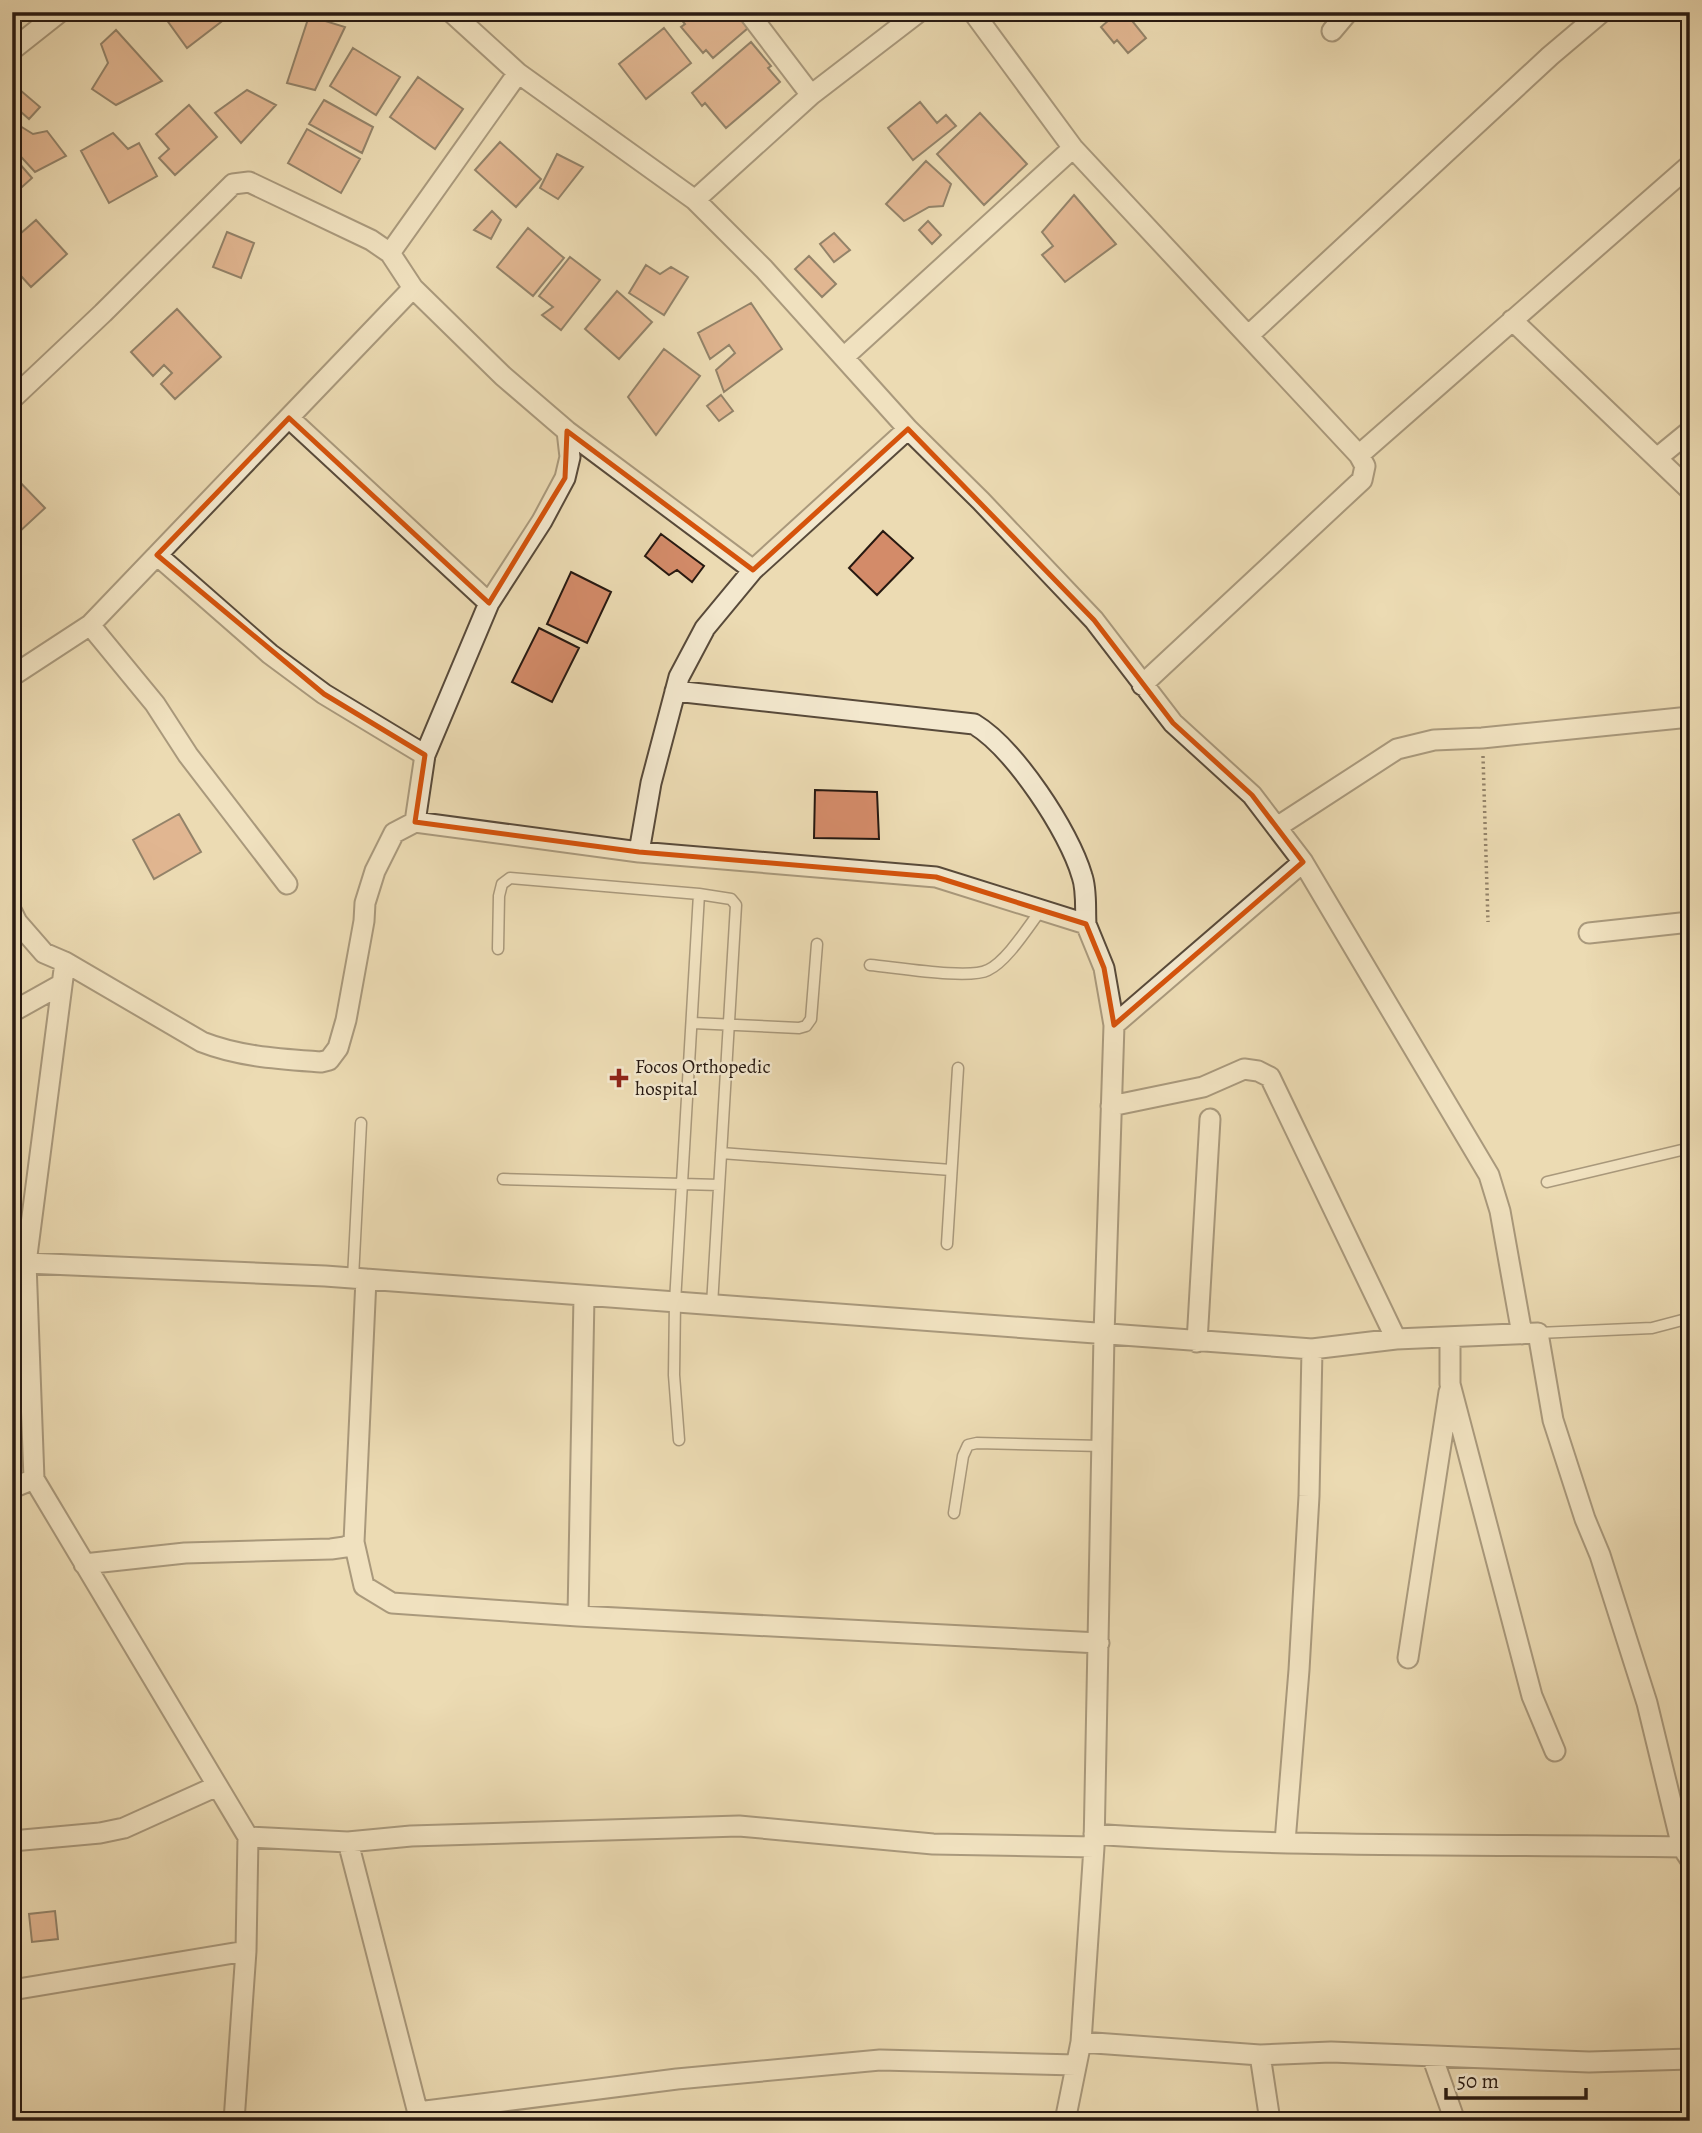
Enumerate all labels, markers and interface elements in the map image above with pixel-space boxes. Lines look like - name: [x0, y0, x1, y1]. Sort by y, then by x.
- place label: Focos Orthopedic hospital: [635, 1054, 770, 1102]
- marker: Focos Orthopedic hospital: [609, 1068, 629, 1088]
- scale bar: [1446, 2056, 1586, 2100]
- text: 50 m: [1457, 2067, 1499, 2095]

